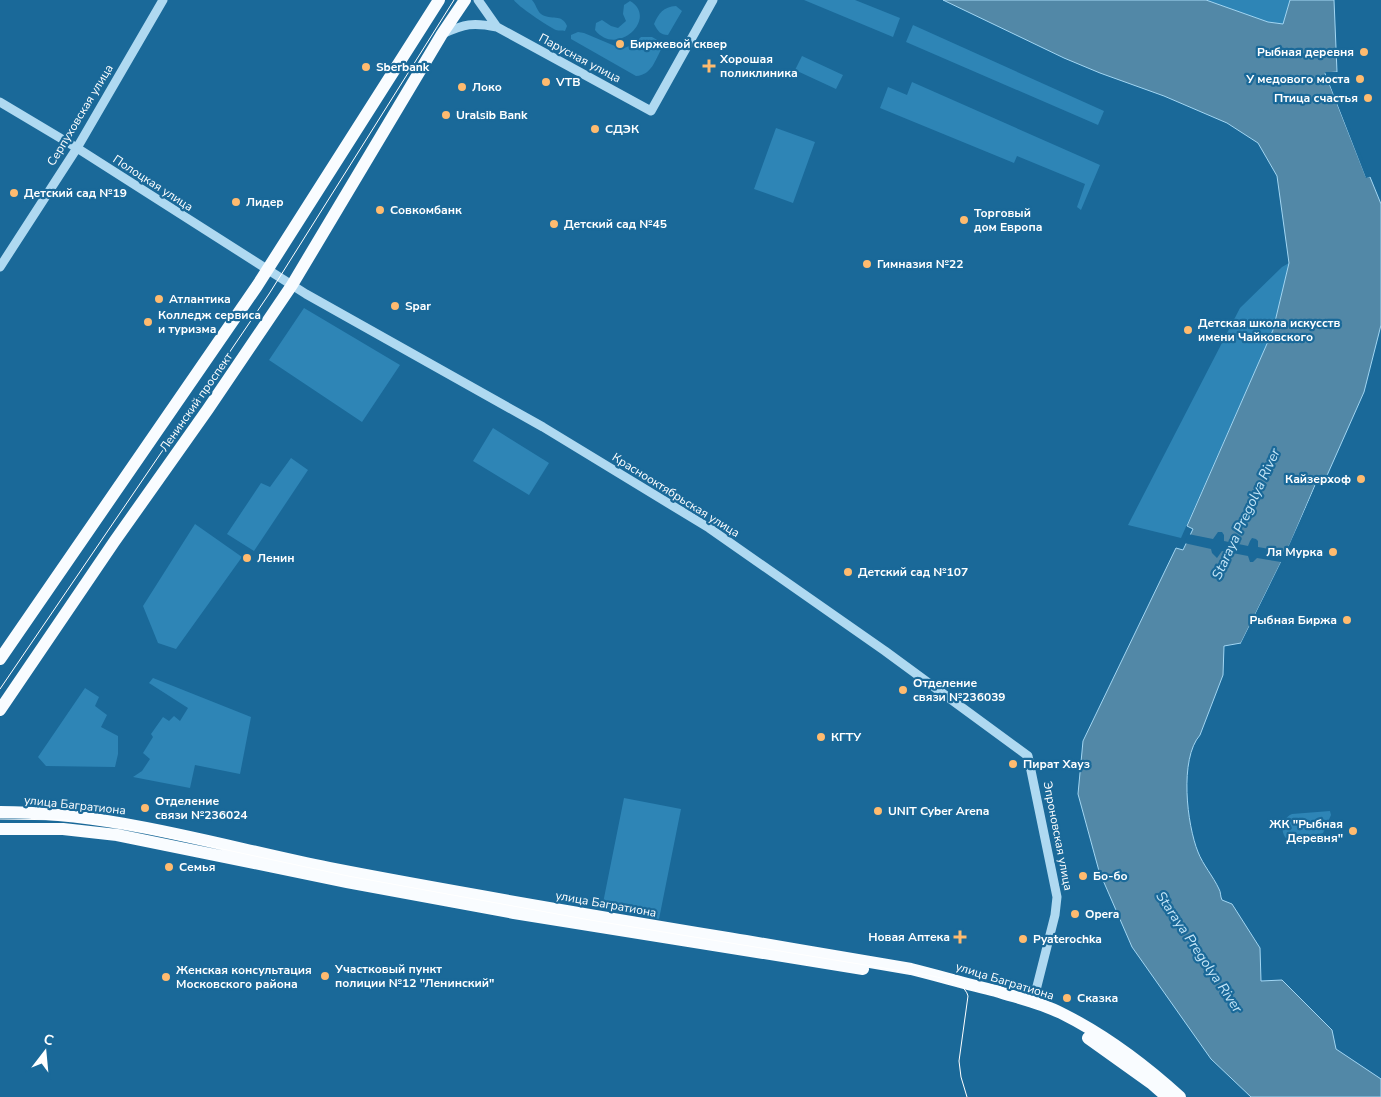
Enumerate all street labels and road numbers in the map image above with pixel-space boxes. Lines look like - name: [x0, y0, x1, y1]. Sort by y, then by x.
- street label: Парусная улица: [536, 30, 624, 86]
- street label: Серпуховская улица: [43, 61, 117, 169]
- street label: Полоцкая улица: [110, 151, 196, 215]
- street label: Ленинский проспект: [156, 349, 237, 455]
- street label: Краснооктябрьская улица: [609, 449, 743, 541]
- street label: Эпроновская улица: [1040, 780, 1076, 892]
- street label: улица Багратиона: [23, 792, 127, 818]
- street label: улица Багратиона: [554, 887, 658, 921]
- street label: улица Багратиона: [954, 958, 1056, 1004]

